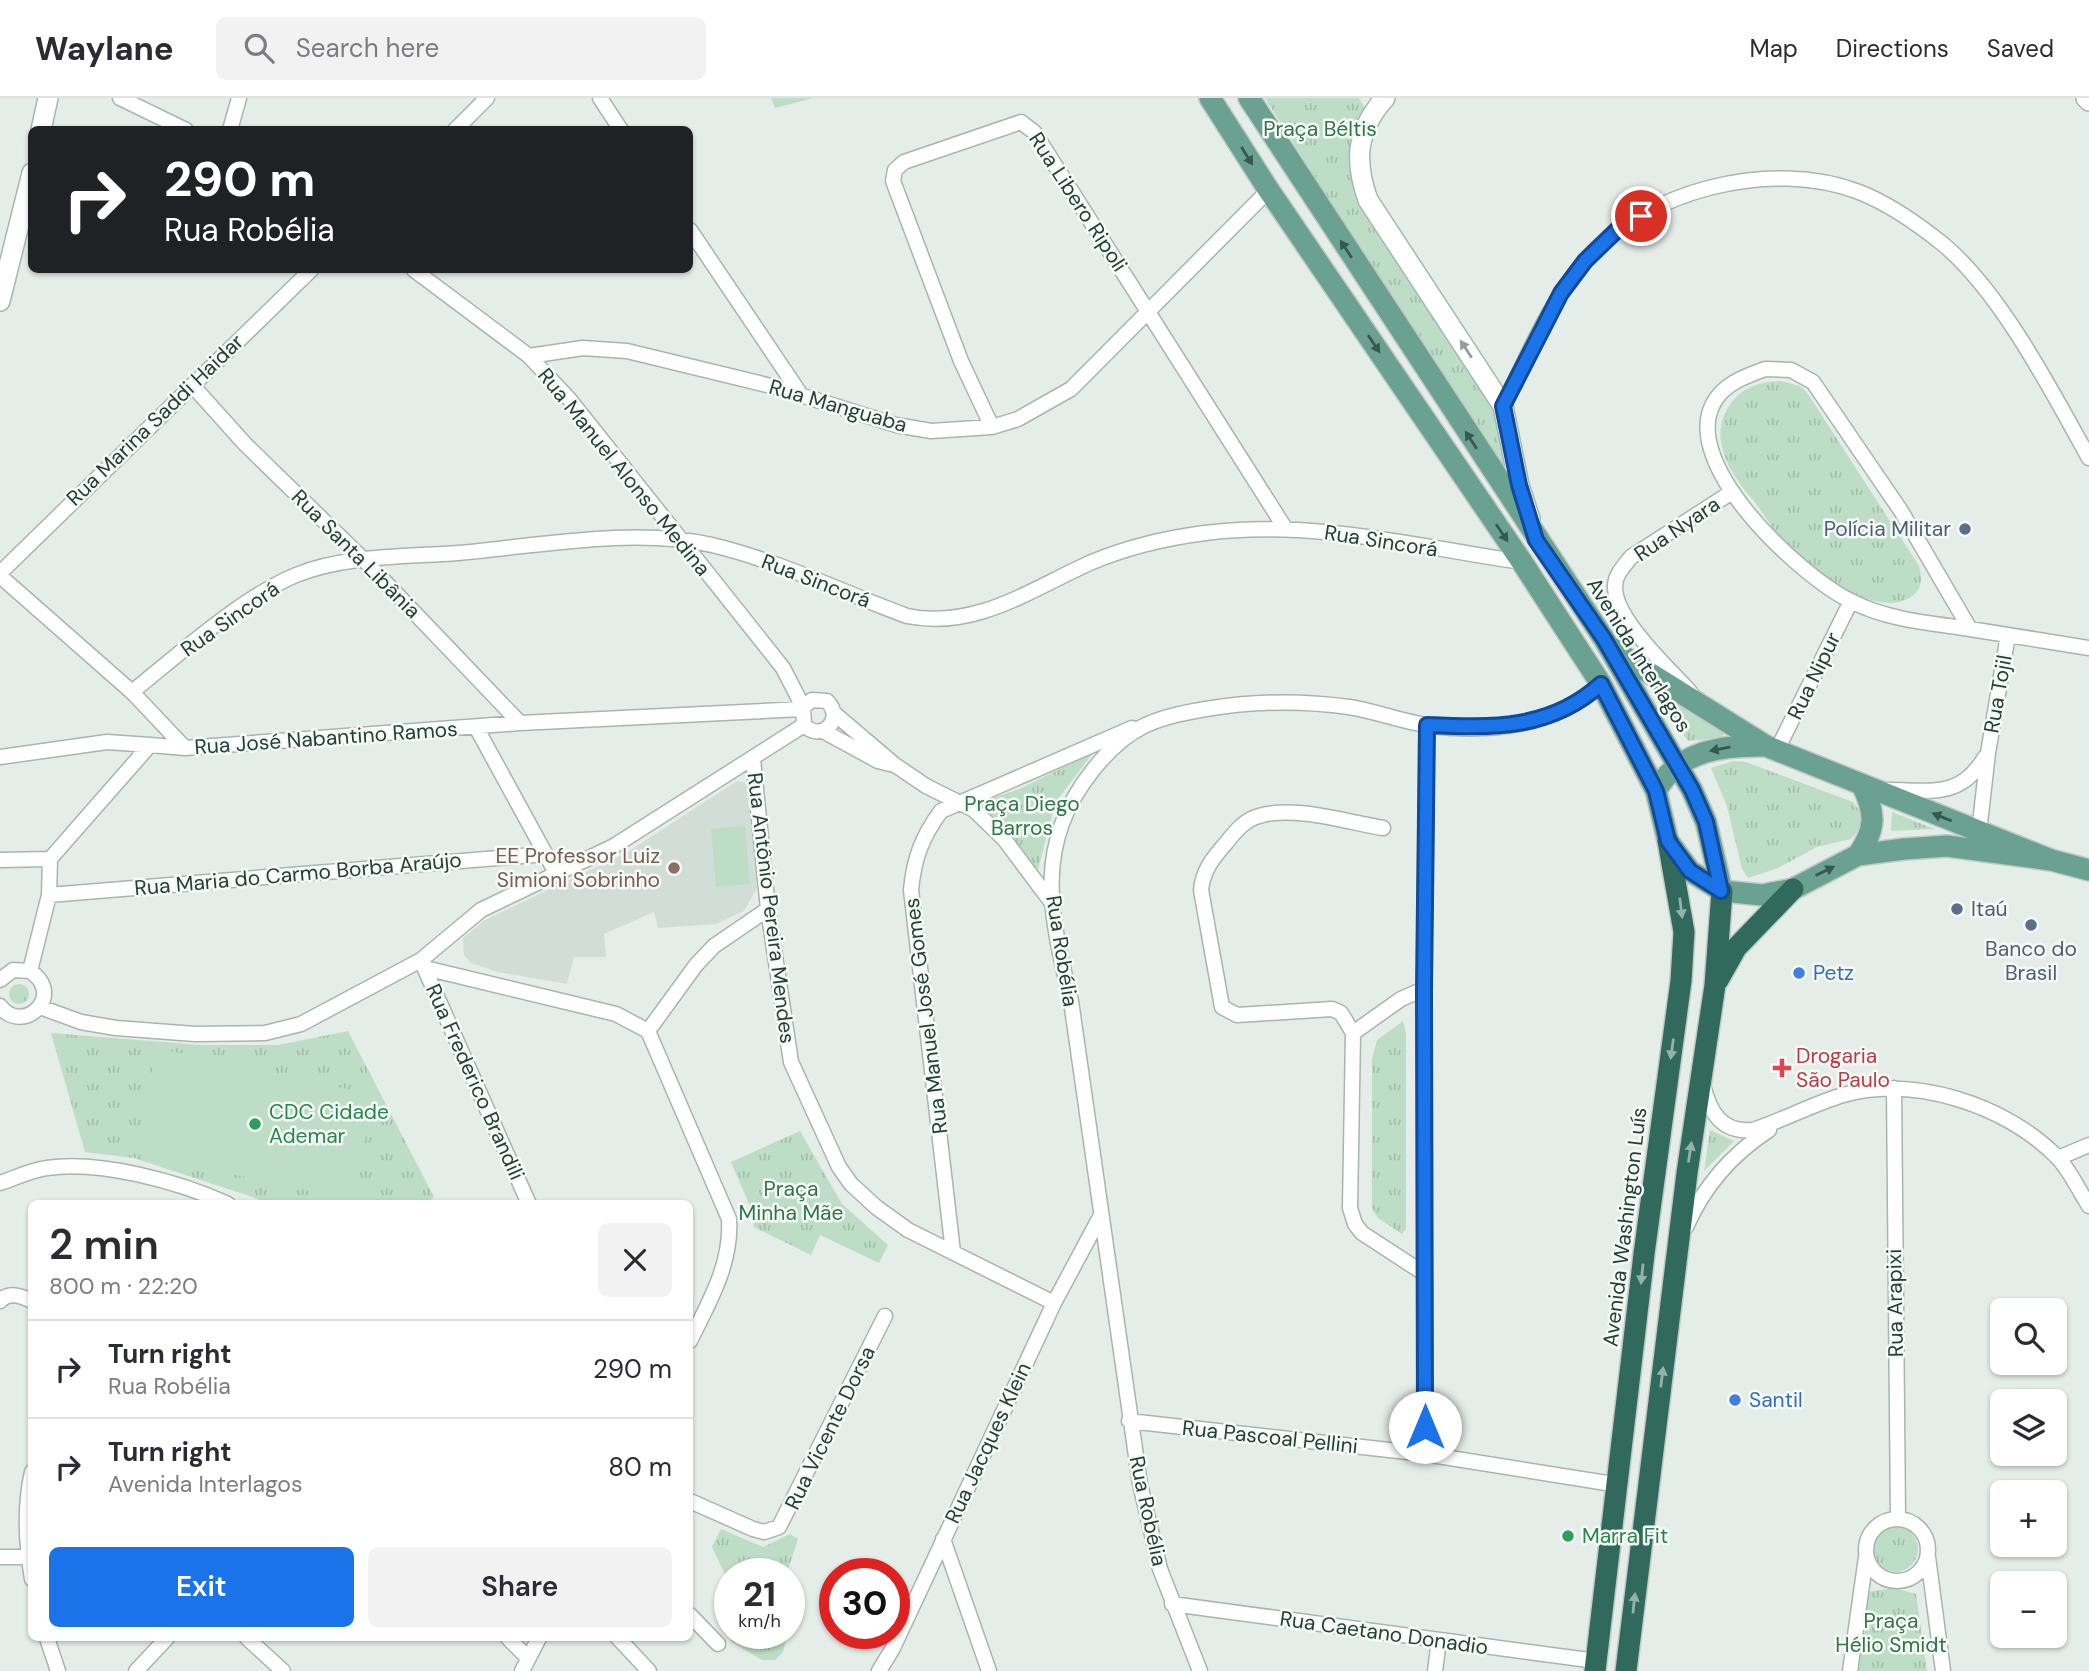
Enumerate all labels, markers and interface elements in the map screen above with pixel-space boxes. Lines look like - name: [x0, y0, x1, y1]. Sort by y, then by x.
- search box: [216, 17, 706, 80]
- text: Waylane: [35, 27, 174, 70]
- icon: search: [240, 29, 278, 67]
- text: Search here: [296, 31, 439, 65]
- text: Map: [1750, 33, 1798, 64]
- text: Directions: [1836, 33, 1949, 64]
- text: Saved: [1987, 33, 2054, 64]
- park label: Praça Béltis: [1263, 115, 1377, 143]
- street label: Rua Libero Ripoli: [1022, 127, 1134, 277]
- one-way arrow: [1240, 146, 1253, 165]
- text: 290 m: [164, 147, 315, 211]
- icon: right: [49, 154, 140, 245]
- pin: [1611, 186, 1671, 246]
- icon: arrive: [1622, 197, 1660, 235]
- text: Rua Robélia: [164, 209, 335, 251]
- one-way arrow: [1340, 239, 1353, 259]
- street label: Rua Marina Saddi Haidar: [60, 328, 250, 512]
- one-way arrow: [1367, 335, 1380, 354]
- one-way arrow: [1459, 339, 1472, 359]
- street label: Rua Manuel Alonso Medina: [531, 362, 717, 582]
- street label: Rua Manguaba: [766, 373, 910, 439]
- one-way arrow: [1465, 430, 1478, 449]
- street label: Rua Santa Libânia: [285, 483, 427, 625]
- street label: Rua Nyara: [1629, 490, 1725, 568]
- place label: Polícia Militar: [1824, 515, 1951, 543]
- street label: Rua Sincorá: [1322, 518, 1440, 564]
- marker: Polícia Militar: [1957, 521, 1973, 537]
- one-way arrow: [1495, 523, 1508, 542]
- street label: Rua Sincorá: [758, 547, 874, 615]
- street label: Avenida Interlagos: [1580, 572, 1698, 738]
- street label: Rua Sincorá: [175, 575, 285, 663]
- street label: Rua Nipur: [1781, 627, 1847, 724]
- street label: Rua Tojil: [1977, 653, 2019, 735]
- street label: Rua José Nabantino Ramos: [193, 715, 459, 761]
- one-way arrow: [1709, 744, 1731, 755]
- street label: Rua Antônio Pereira Mendes: [740, 771, 802, 1045]
- park label: Praça Diego Barros: [964, 790, 1080, 842]
- one-way arrow: [1931, 812, 1952, 823]
- place label: EE Professor Luiz Simioni Sobrinho: [495, 842, 660, 894]
- street label: Rua Maria do Carmo Borba Araújo: [133, 846, 463, 902]
- marker: EE Professor Luiz Simioni Sobrinho: [666, 860, 682, 876]
- one-way arrow: [1815, 865, 1835, 877]
- street label: Rua Robélia: [1039, 893, 1085, 1009]
- place label: Itaú: [1971, 895, 2008, 923]
- street label: Rua Manuel José Gomes: [898, 896, 954, 1136]
- one-way arrow: [1675, 897, 1686, 919]
- marker: Itaú: [1949, 901, 1965, 917]
- marker: Banco do Brasil: [2023, 917, 2039, 933]
- place label: Banco do Brasil: [1985, 935, 2077, 987]
- place label: Petz: [1813, 959, 1854, 987]
- marker: Petz: [1791, 965, 1807, 981]
- street label: Rua Frederico Brandili: [419, 980, 531, 1184]
- one-way arrow: [1666, 1038, 1677, 1060]
- place label: Drogaria São Paulo: [1796, 1042, 1890, 1094]
- marker: Drogaria São Paulo: [1774, 1060, 1790, 1076]
- place label: CDC Cidade Ademar: [269, 1098, 389, 1150]
- street label: Avenida Washington Luís: [1596, 1106, 1654, 1348]
- marker: CDC Cidade Ademar: [247, 1116, 263, 1132]
- one-way arrow: [1685, 1141, 1696, 1163]
- park label: Praça Minha Mãe: [739, 1175, 843, 1227]
- text: 2 min: [49, 1217, 159, 1272]
- button: close: [598, 1223, 672, 1297]
- street label: Rua Arapixi: [1880, 1249, 1910, 1357]
- one-way arrow: [1636, 1263, 1647, 1285]
- text: 800 m · 22:20: [49, 1271, 198, 1301]
- map controls: [1990, 1298, 2067, 1648]
- button: search: [1990, 1298, 2067, 1375]
- text: Turn right: [108, 1337, 232, 1371]
- street label: Rua Vicente Dorsa: [778, 1342, 882, 1514]
- icon: right: [49, 1350, 87, 1388]
- text: 290 m: [593, 1352, 672, 1386]
- street label: Rua Jacques Klein: [938, 1358, 1038, 1528]
- one-way arrow: [1656, 1366, 1667, 1388]
- text: Rua Robélia: [108, 1371, 231, 1401]
- place label: Santil: [1749, 1386, 1803, 1414]
- button: layers: [1990, 1389, 2067, 1466]
- position arrow: [1388, 1390, 1462, 1464]
- marker: Santil: [1727, 1392, 1743, 1408]
- street label: Rua Pascoal Pellini: [1181, 1414, 1359, 1460]
- text: Turn right: [108, 1435, 232, 1469]
- icon: right: [49, 1448, 87, 1486]
- text: 80 m: [608, 1450, 672, 1484]
- street label: Rua Robélia: [1123, 1453, 1173, 1569]
- text: Avenida Interlagos: [108, 1469, 303, 1499]
- button: +: [1990, 1480, 2067, 1557]
- place label: Marra Fit: [1582, 1522, 1668, 1550]
- marker: Marra Fit: [1560, 1528, 1576, 1544]
- button: Exit: [49, 1547, 354, 1627]
- button: Share: [368, 1547, 672, 1627]
- speed limit sign: 30: [819, 1558, 910, 1649]
- text: 21: [743, 1571, 776, 1617]
- button: −: [1990, 1571, 2067, 1648]
- one-way arrow: [1629, 1592, 1640, 1614]
- street label: Rua Caetano Donadio: [1278, 1604, 1490, 1662]
- park label: Praça Hélio Smidt: [1835, 1607, 1947, 1659]
- text: km/h: [738, 1609, 781, 1633]

